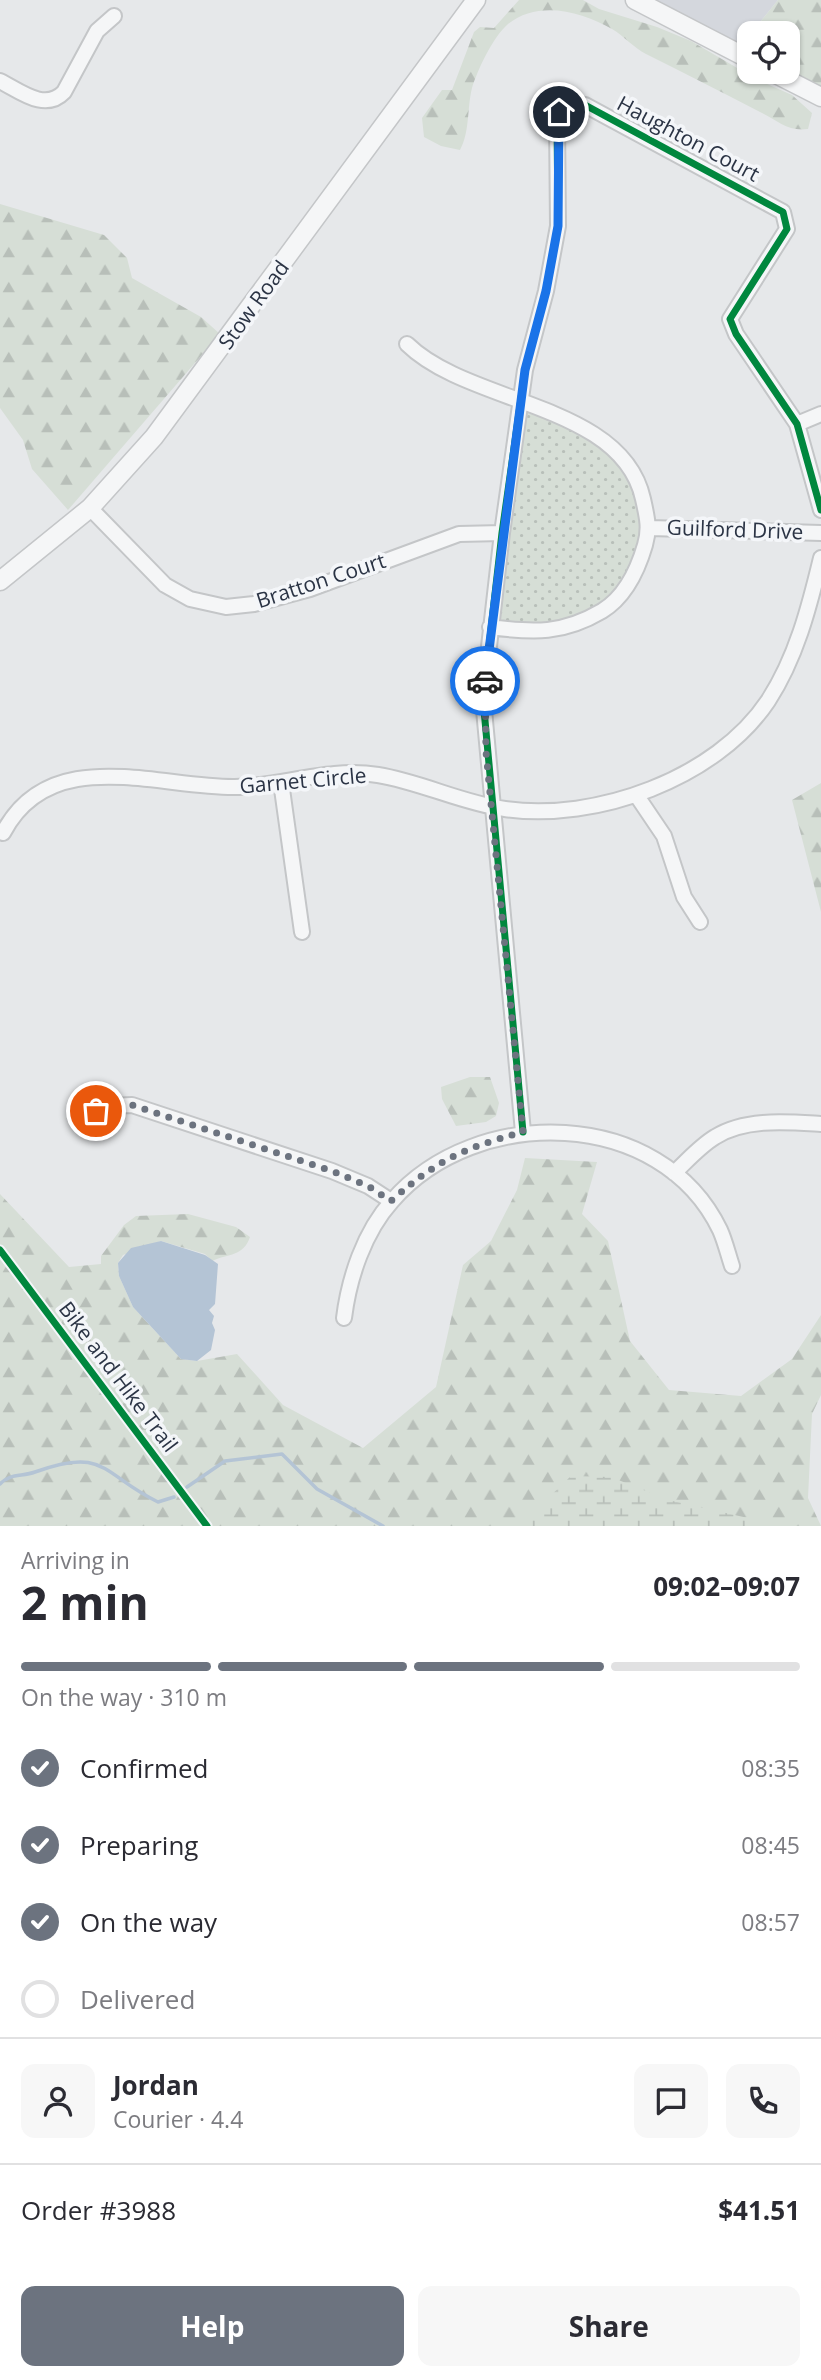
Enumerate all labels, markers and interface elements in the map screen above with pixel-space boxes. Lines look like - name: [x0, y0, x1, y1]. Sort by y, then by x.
- map controls: [737, 21, 800, 84]
- button: locate: [737, 21, 800, 84]
- pin: [529, 82, 589, 142]
- street label: Haughton Court: [612, 89, 765, 187]
- icon: home: [540, 93, 578, 131]
- street label: Stow Road: [211, 254, 295, 355]
- street label: Guilford Drive: [666, 513, 804, 545]
- street label: Bratton Court: [252, 546, 389, 614]
- courier: [450, 646, 520, 716]
- icon: car: [466, 662, 504, 700]
- street label: Garnet Circle: [238, 761, 368, 800]
- pin: [66, 1081, 126, 1141]
- icon: bag: [77, 1092, 115, 1130]
- street label: Bike and Hike Trail: [53, 1296, 185, 1457]
- text: Arriving in: [21, 1544, 130, 1576]
- text: 09:02–09:07: [653, 1568, 800, 1604]
- text: 2 min: [21, 1571, 149, 1633]
- text: On the way · 310 m: [21, 1681, 227, 1713]
- icon: check: [21, 1749, 59, 1787]
- text: Confirmed: [80, 1750, 208, 1786]
- text: 08:35: [741, 1752, 800, 1784]
- icon: check: [21, 1826, 59, 1864]
- text: Preparing: [80, 1827, 198, 1863]
- text: 08:45: [741, 1829, 800, 1861]
- icon: check: [21, 1903, 59, 1941]
- text: On the way: [80, 1904, 217, 1940]
- text: 08:57: [741, 1906, 800, 1938]
- text: Delivered: [80, 1981, 195, 2017]
- button: person: [21, 2064, 95, 2138]
- button: chat: [634, 2064, 708, 2138]
- button: phone: [726, 2064, 800, 2138]
- text: Jordan: [113, 2067, 199, 2103]
- text: Courier · 4.4: [113, 2103, 243, 2135]
- text: Order #3988: [21, 2192, 176, 2228]
- text: $41.51: [718, 2192, 800, 2228]
- button: Help: [21, 2286, 404, 2366]
- button: Share: [418, 2286, 800, 2366]

